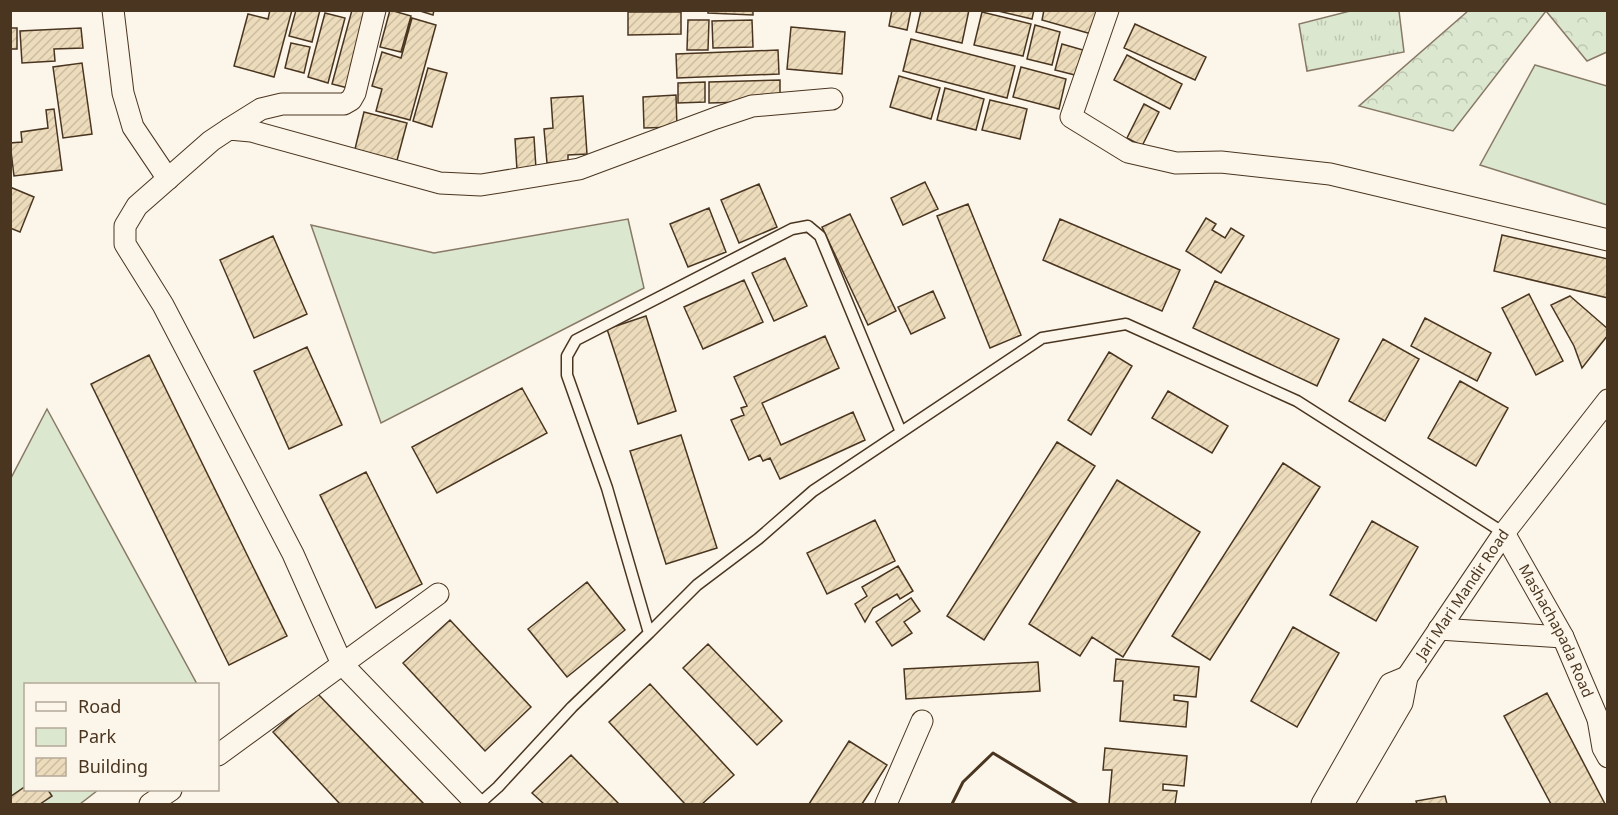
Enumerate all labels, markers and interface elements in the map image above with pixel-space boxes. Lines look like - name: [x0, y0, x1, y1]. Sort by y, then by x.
- street label: Jari Mari Mandir Road: [1410, 525, 1513, 665]
- street label: Mashachapada Road: [1515, 560, 1599, 700]
- legend: [24, 683, 219, 791]
- text: Road: [78, 694, 121, 718]
- text: Park: [78, 724, 116, 748]
- text: Building: [78, 754, 148, 778]

